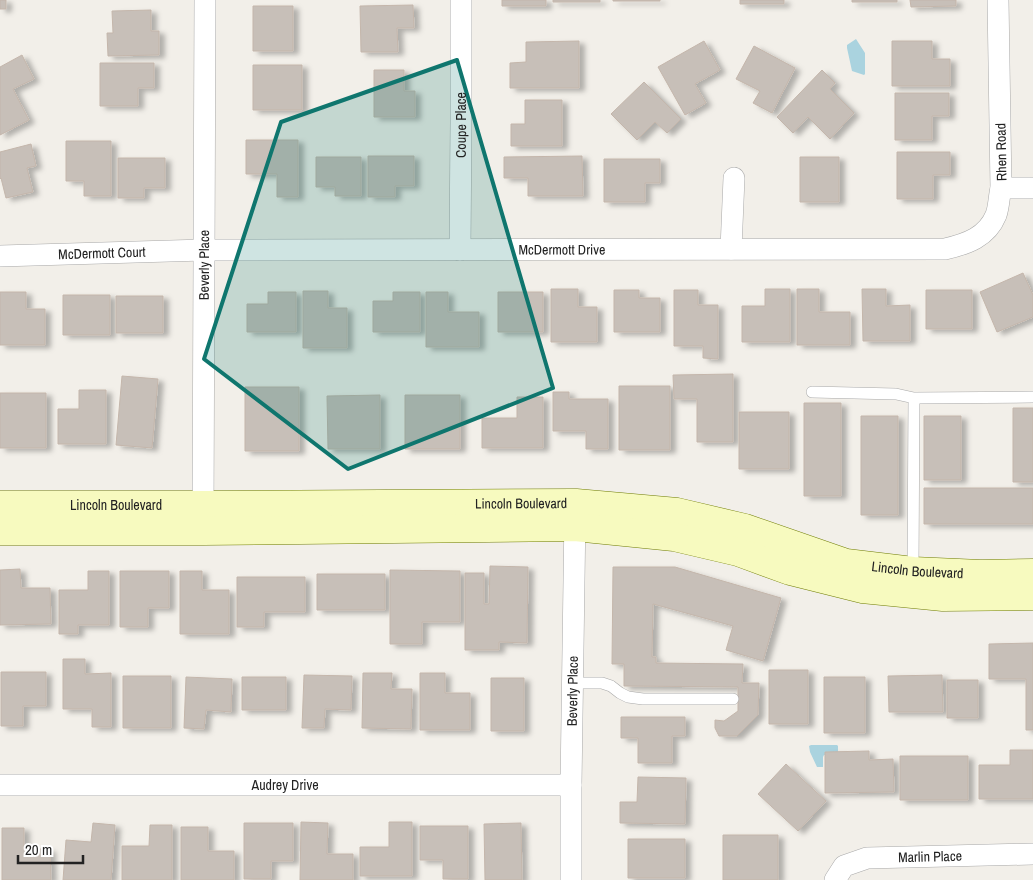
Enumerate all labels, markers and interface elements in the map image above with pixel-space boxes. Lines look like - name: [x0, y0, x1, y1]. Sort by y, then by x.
- street label: Coupe Place: [452, 92, 470, 158]
- street label: Rhen Road: [991, 123, 1011, 181]
- street label: Beverly Place: [195, 230, 213, 300]
- street label: McDermott Drive: [518, 240, 605, 259]
- street label: McDermott Court: [58, 243, 146, 263]
- street label: Lincoln Boulevard: [475, 494, 567, 513]
- street label: Lincoln Boulevard: [70, 496, 162, 514]
- street label: Lincoln Boulevard: [871, 557, 964, 582]
- street label: Beverly Place: [563, 656, 582, 726]
- street label: Audrey Drive: [250, 776, 319, 794]
- scale bar: [18, 832, 82, 864]
- text: 20 m: [25, 839, 52, 860]
- street label: Marlin Place: [898, 847, 962, 866]

